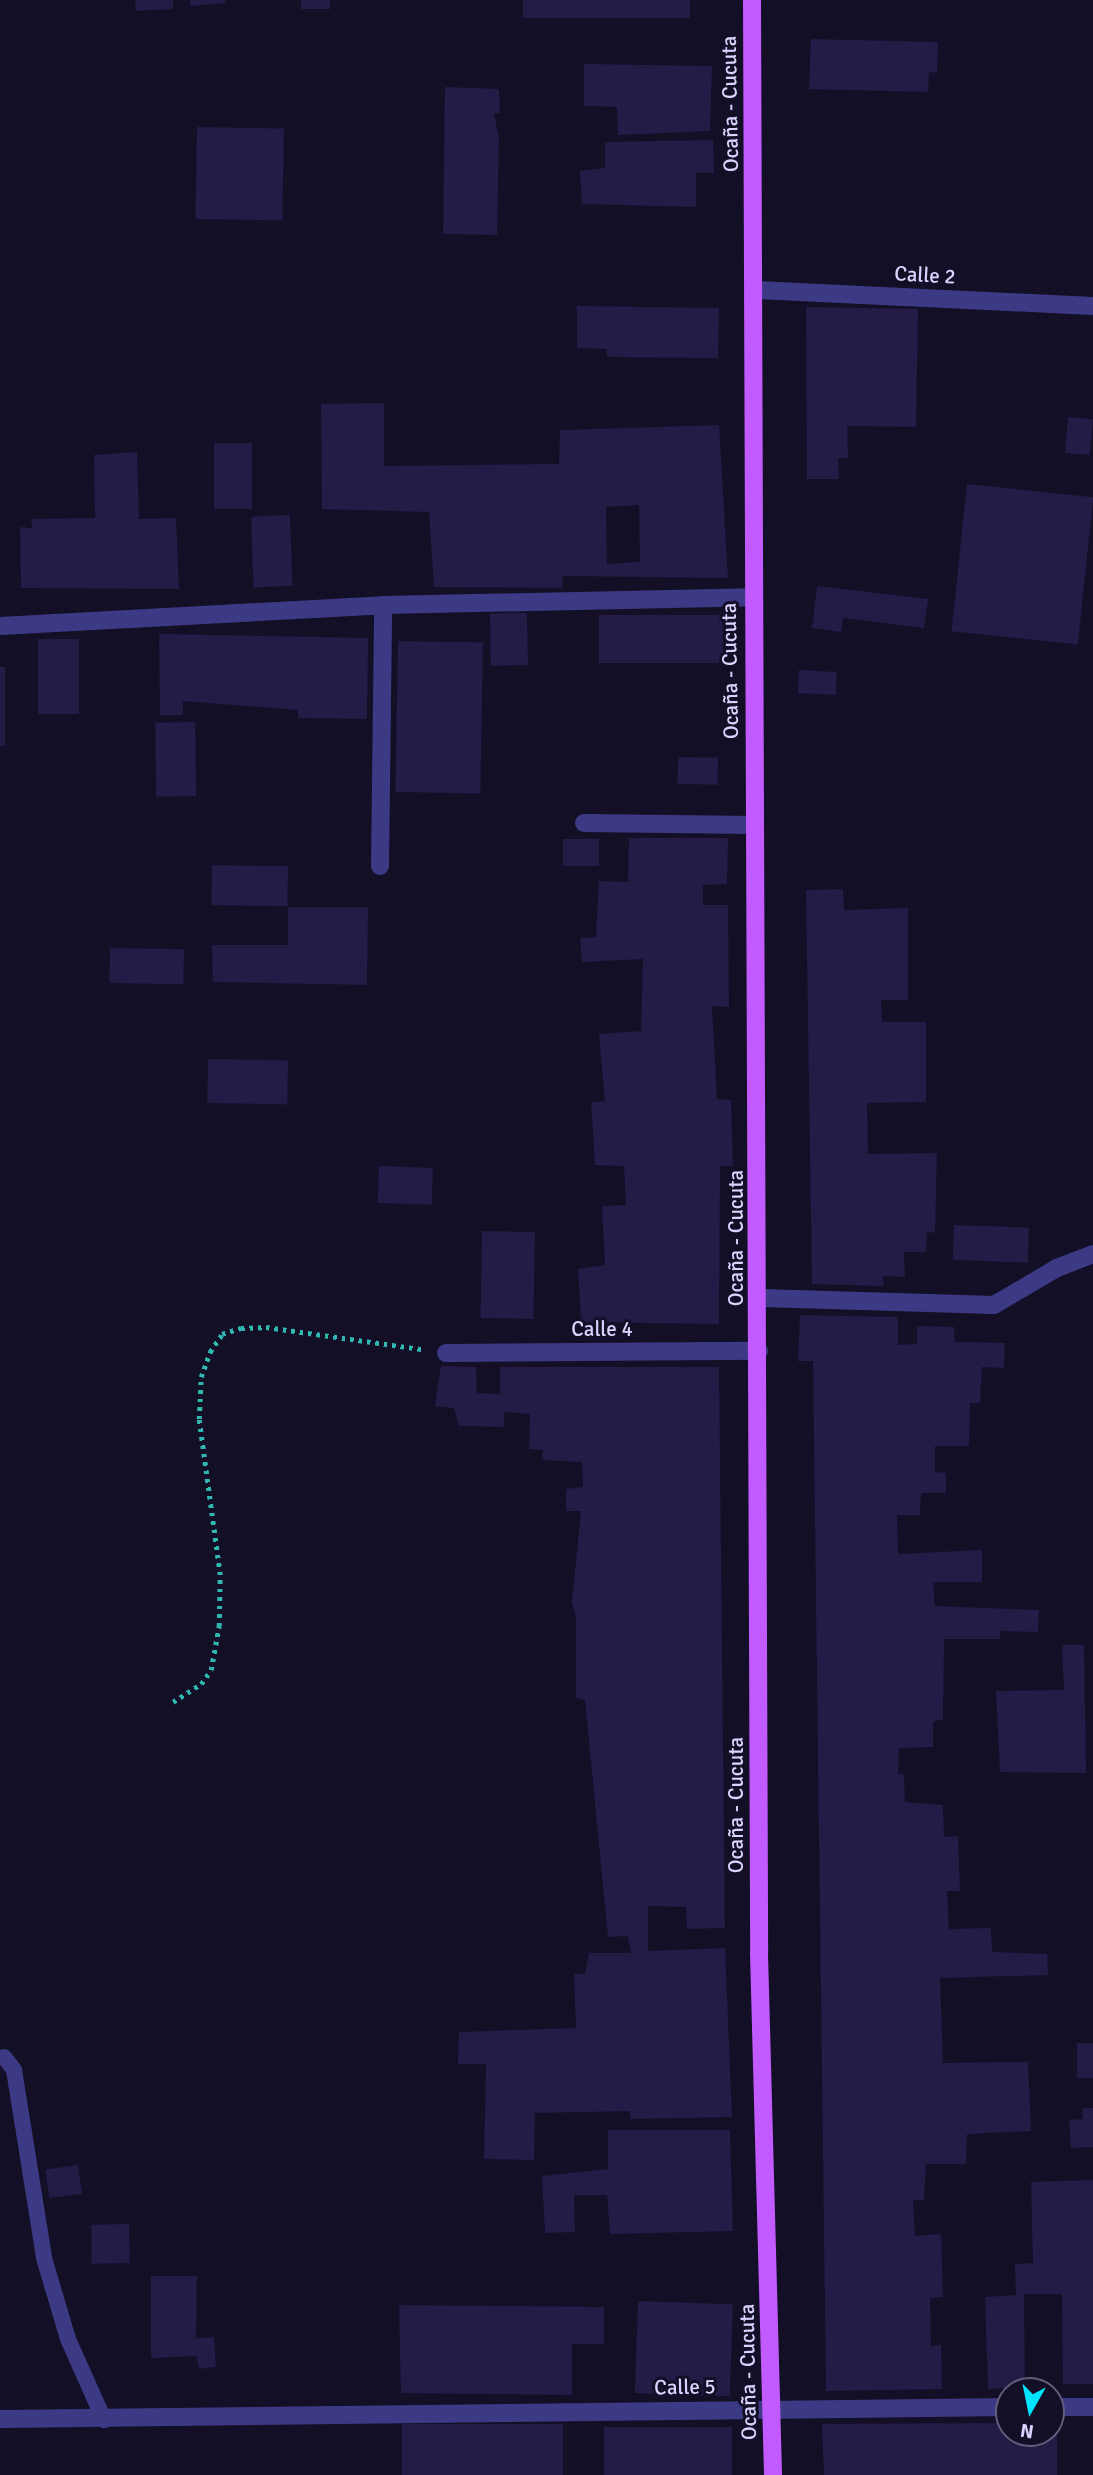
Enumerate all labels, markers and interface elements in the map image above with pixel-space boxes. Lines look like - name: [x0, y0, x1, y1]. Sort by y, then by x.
- street label: Ocaña - Cucuta: [716, 36, 744, 172]
- street label: Calle 2: [894, 261, 956, 289]
- street label: Ocaña - Cucuta: [716, 603, 744, 739]
- street label: Ocaña - Cucuta: [723, 1170, 749, 1306]
- street label: Calle 4: [571, 1316, 633, 1342]
- street label: Ocaña - Cucuta: [723, 1737, 749, 1873]
- street label: Ocaña - Cucuta: [734, 2304, 762, 2440]
- street label: Calle 5: [654, 2374, 716, 2400]
- north arrow: [995, 2377, 1065, 2447]
- text: N: [1019, 2418, 1035, 2444]

